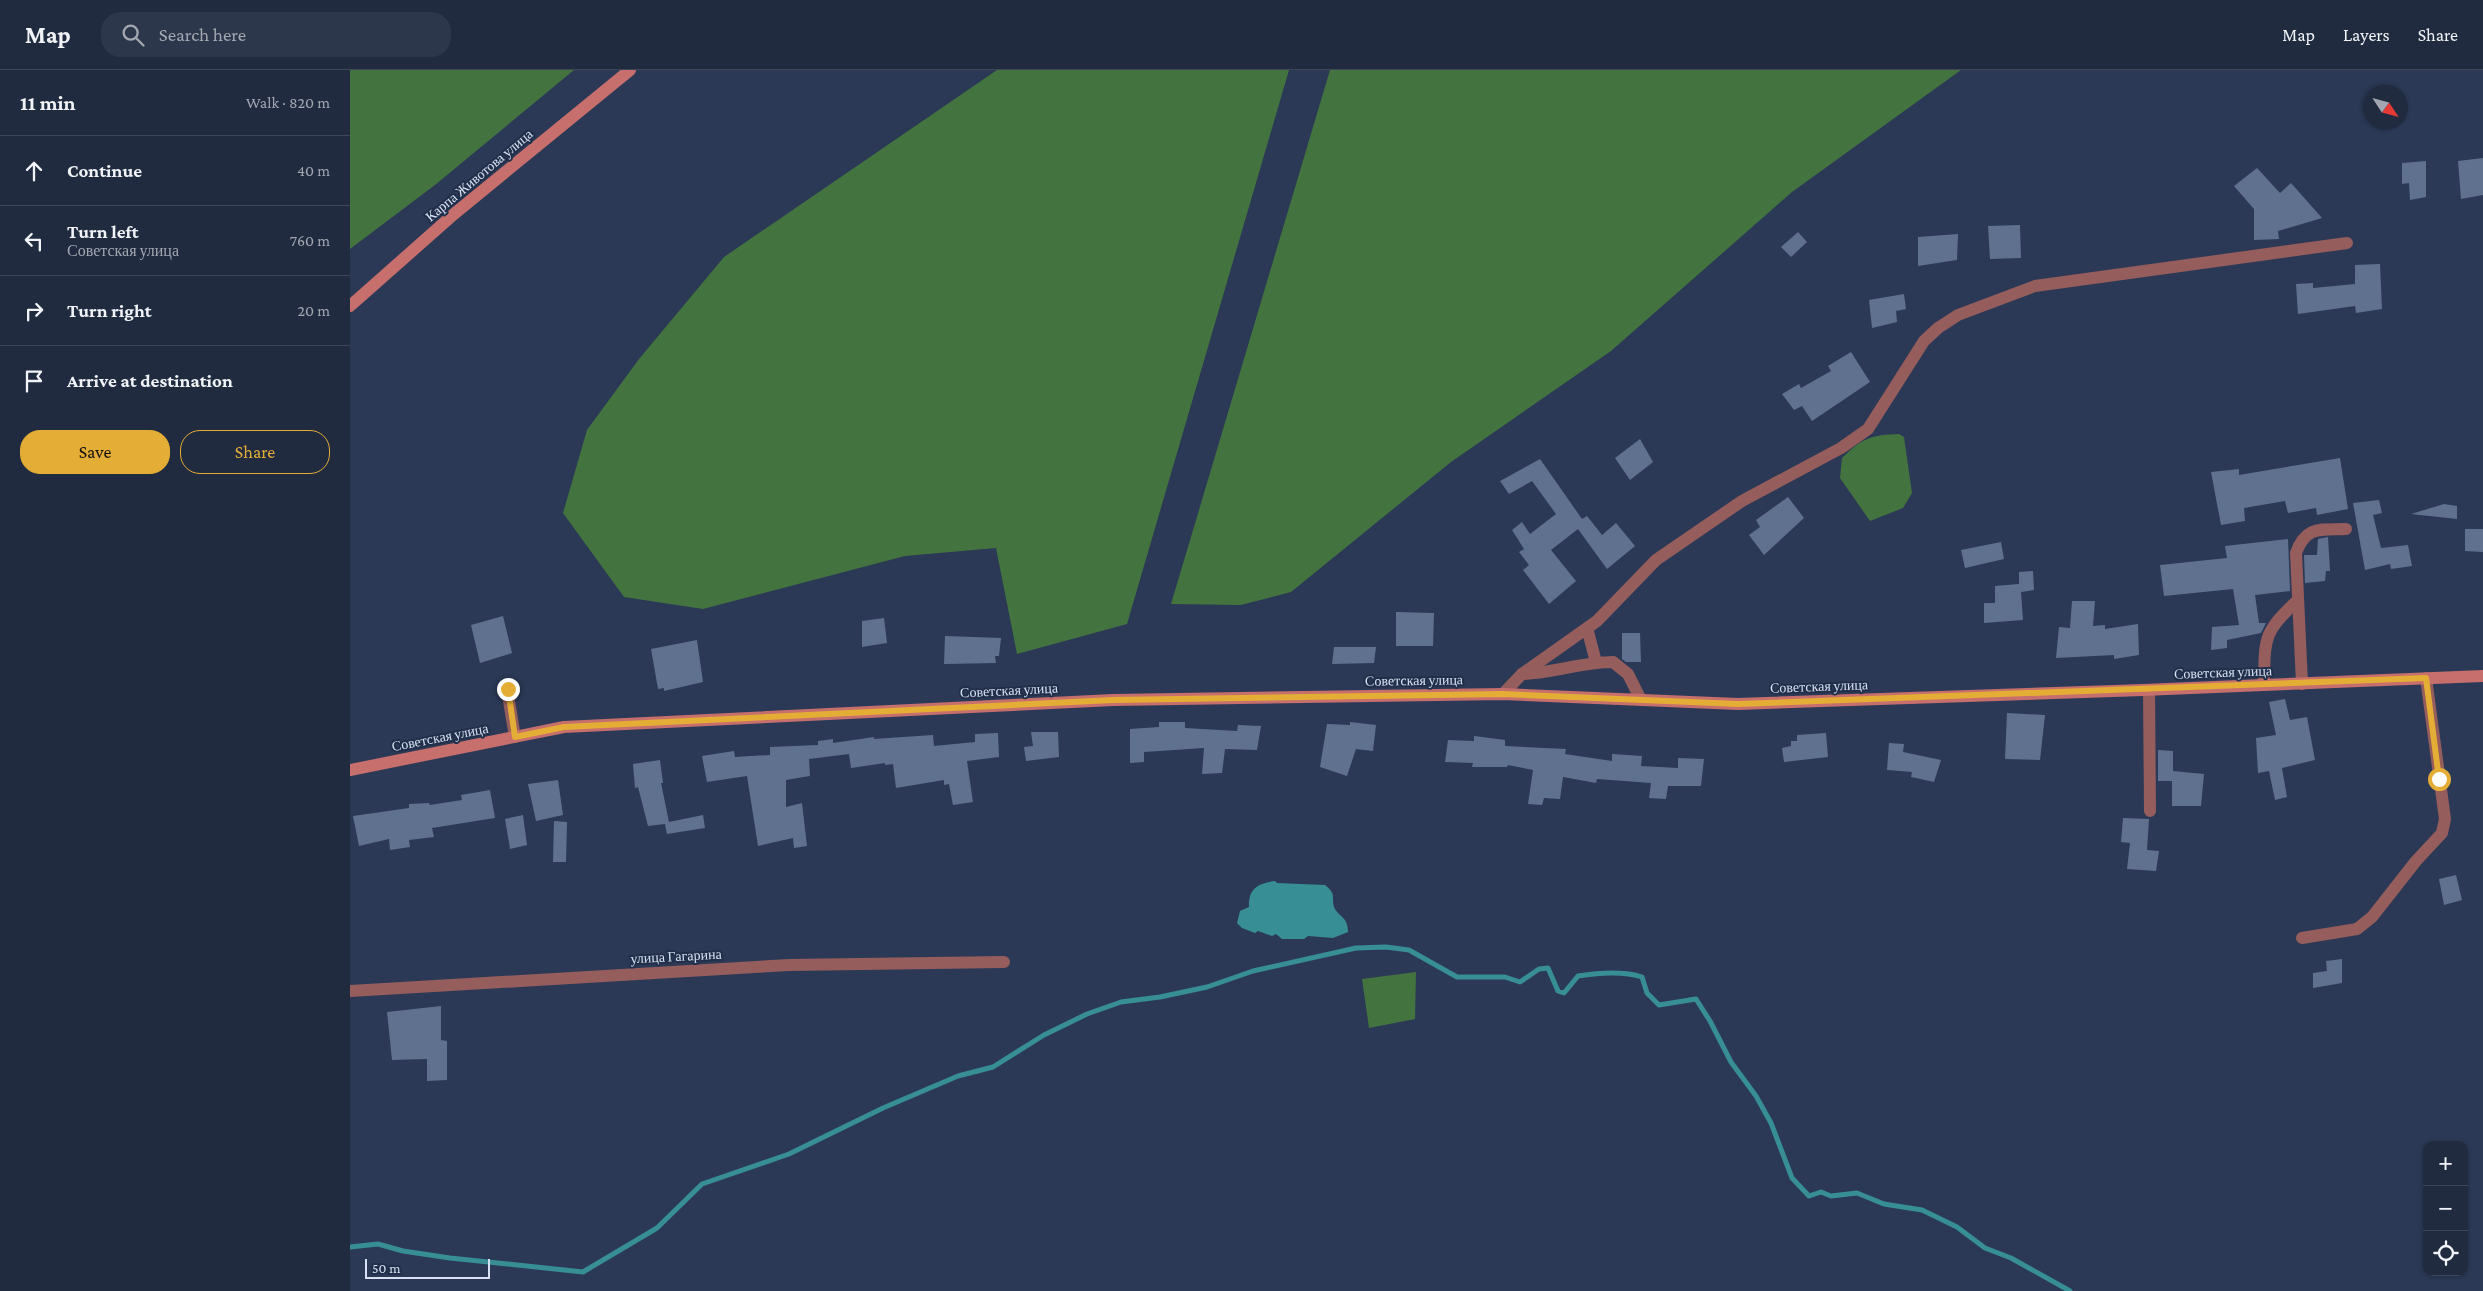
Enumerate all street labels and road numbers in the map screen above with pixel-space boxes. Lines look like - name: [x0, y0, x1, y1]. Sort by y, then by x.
- street label: Карпа Животова улица: [422, 125, 536, 224]
- street label: Советская улица: [2174, 662, 2273, 682]
- street label: Советская улица: [1365, 671, 1464, 689]
- street label: Советская улица: [1770, 676, 1869, 696]
- street label: Советская улица: [960, 679, 1059, 701]
- street label: Советская улица: [390, 720, 490, 754]
- street label: улица Гагарина: [630, 946, 723, 966]

